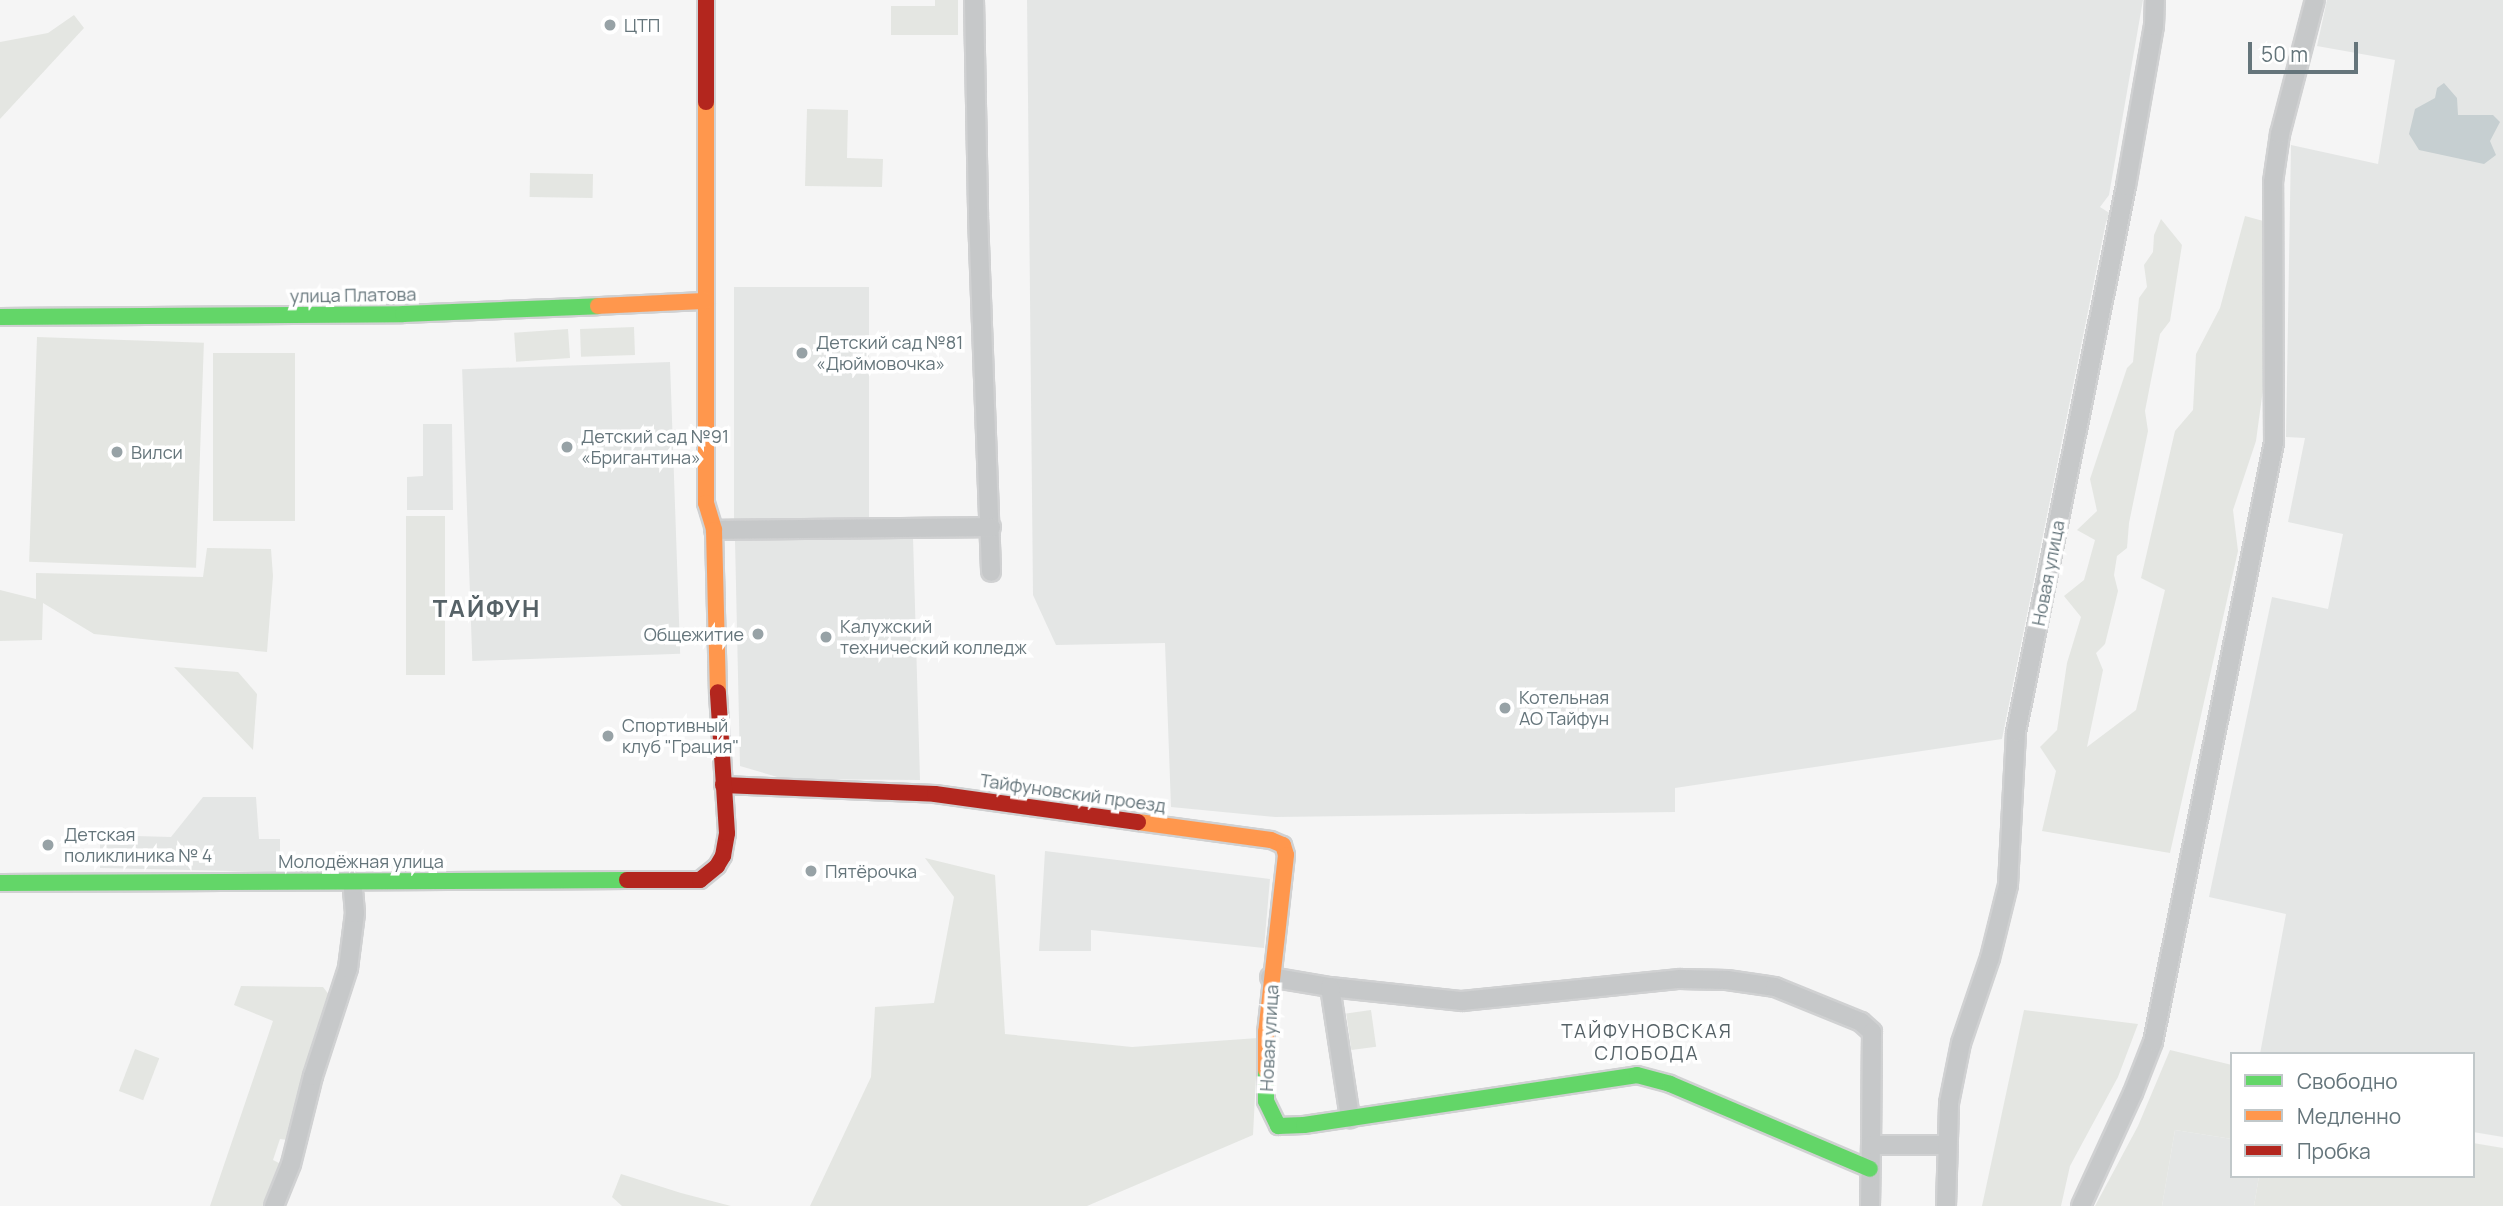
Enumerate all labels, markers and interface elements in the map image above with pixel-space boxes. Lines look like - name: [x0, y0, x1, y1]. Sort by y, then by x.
- place label: ЦТП: [624, 14, 660, 36]
- marker: ЦТП: [602, 17, 618, 33]
- scale bar: [2251, 28, 2361, 72]
- text: 50 m: [2261, 40, 2308, 68]
- street label: улица Платова: [290, 283, 416, 307]
- place label: Детский сад №81 «Дюймовочка»: [816, 332, 963, 374]
- marker: Детский сад №81 «Дюймовочка»: [794, 345, 810, 361]
- place label: Детский сад №91 «Бригантина»: [581, 426, 729, 468]
- marker: Детский сад №91 «Бригантина»: [559, 439, 575, 455]
- place label: Вилси: [131, 441, 183, 463]
- marker: Вилси: [109, 444, 125, 460]
- street label: Новая улица: [2027, 518, 2069, 628]
- district label: ТАЙФУН: [433, 594, 541, 622]
- place label: Калужский технический колледж: [840, 616, 1027, 658]
- place label: Общежитие: [644, 623, 744, 645]
- marker: Общежитие: [750, 626, 766, 642]
- marker: Калужский технический колледж: [818, 629, 834, 645]
- place label: Котельная АО Тайфун: [1519, 687, 1609, 730]
- marker: Котельная АО Тайфун: [1497, 700, 1513, 716]
- place label: Спортивный клуб "Грация": [622, 715, 739, 758]
- marker: Спортивный клуб "Грация": [600, 728, 616, 744]
- street label: Тайфуновский проезд: [979, 769, 1167, 817]
- place label: Детская поликлиника № 4: [64, 824, 212, 866]
- marker: Детская поликлиника № 4: [38, 835, 58, 855]
- street label: Молодёжная улица: [278, 850, 444, 872]
- place label: Пятёрочка: [825, 860, 917, 882]
- marker: Пятёрочка: [803, 863, 819, 879]
- street label: Новая улица: [1255, 984, 1283, 1092]
- district label: ТАЙФУНОВСКАЯ СЛОБОДА: [1563, 1021, 1731, 1065]
- legend: [2230, 1052, 2475, 1178]
- text: Свободно: [2297, 1067, 2398, 1095]
- text: Медленно: [2297, 1102, 2401, 1130]
- text: Пробка: [2297, 1137, 2371, 1165]

